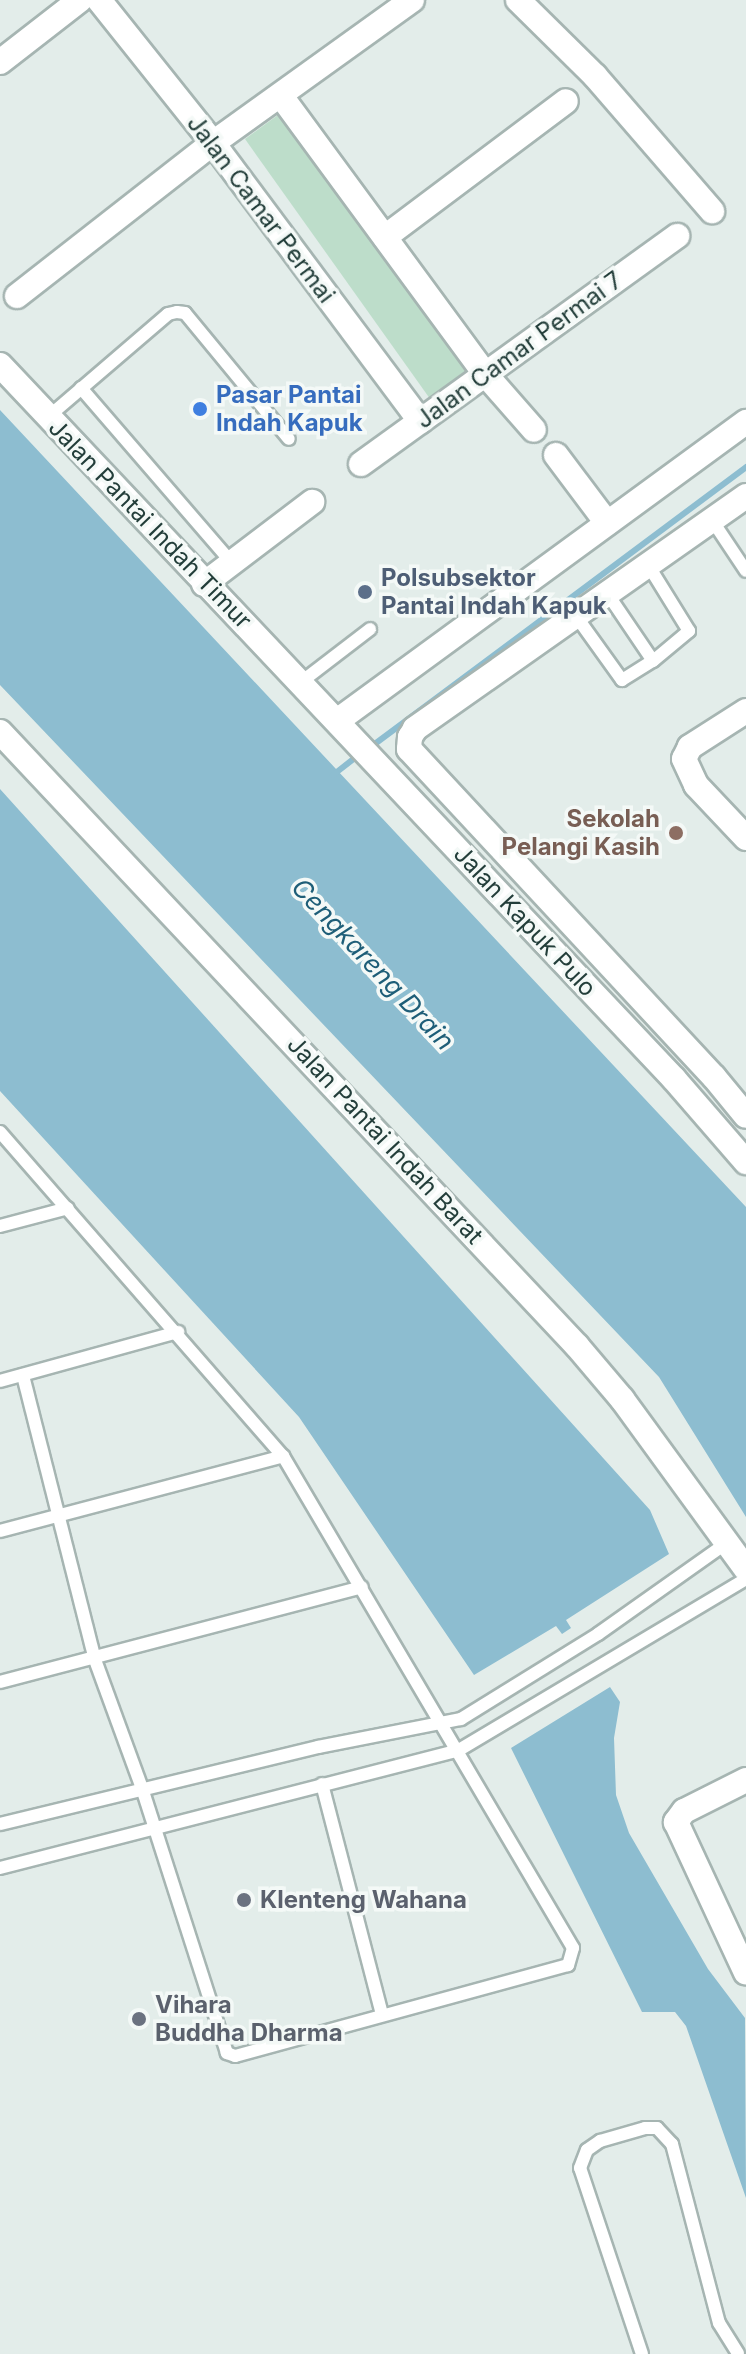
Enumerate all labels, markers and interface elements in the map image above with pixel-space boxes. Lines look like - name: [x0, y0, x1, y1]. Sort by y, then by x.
- street label: Jalan Camar Permai: [181, 109, 341, 309]
- street label: Jalan Camar Permai 7: [410, 265, 628, 435]
- place label: Pasar Pantai Indah Kapuk: [216, 381, 363, 437]
- marker: Pasar Pantai Indah Kapuk: [191, 400, 209, 418]
- street label: Jalan Pantai Indah Timur: [43, 413, 257, 635]
- place label: Polsubsektor Pantai Indah Kapuk: [381, 564, 607, 620]
- marker: Polsubsektor Pantai Indah Kapuk: [356, 583, 374, 601]
- place label: Sekolah Pelangi Kasih: [502, 805, 660, 861]
- marker: Sekolah Pelangi Kasih: [667, 824, 685, 842]
- street label: Jalan Kapuk Pulo: [448, 840, 602, 1002]
- water label: Cengkareng Drain: [285, 872, 461, 1056]
- street label: Jalan Pantai Indah Barat: [281, 1030, 489, 1250]
- place label: Klenteng Wahana: [260, 1886, 467, 1914]
- marker: Klenteng Wahana: [235, 1891, 253, 1909]
- place label: Vihara Buddha Dharma: [155, 1991, 343, 2047]
- marker: Vihara Buddha Dharma: [130, 2010, 148, 2028]

